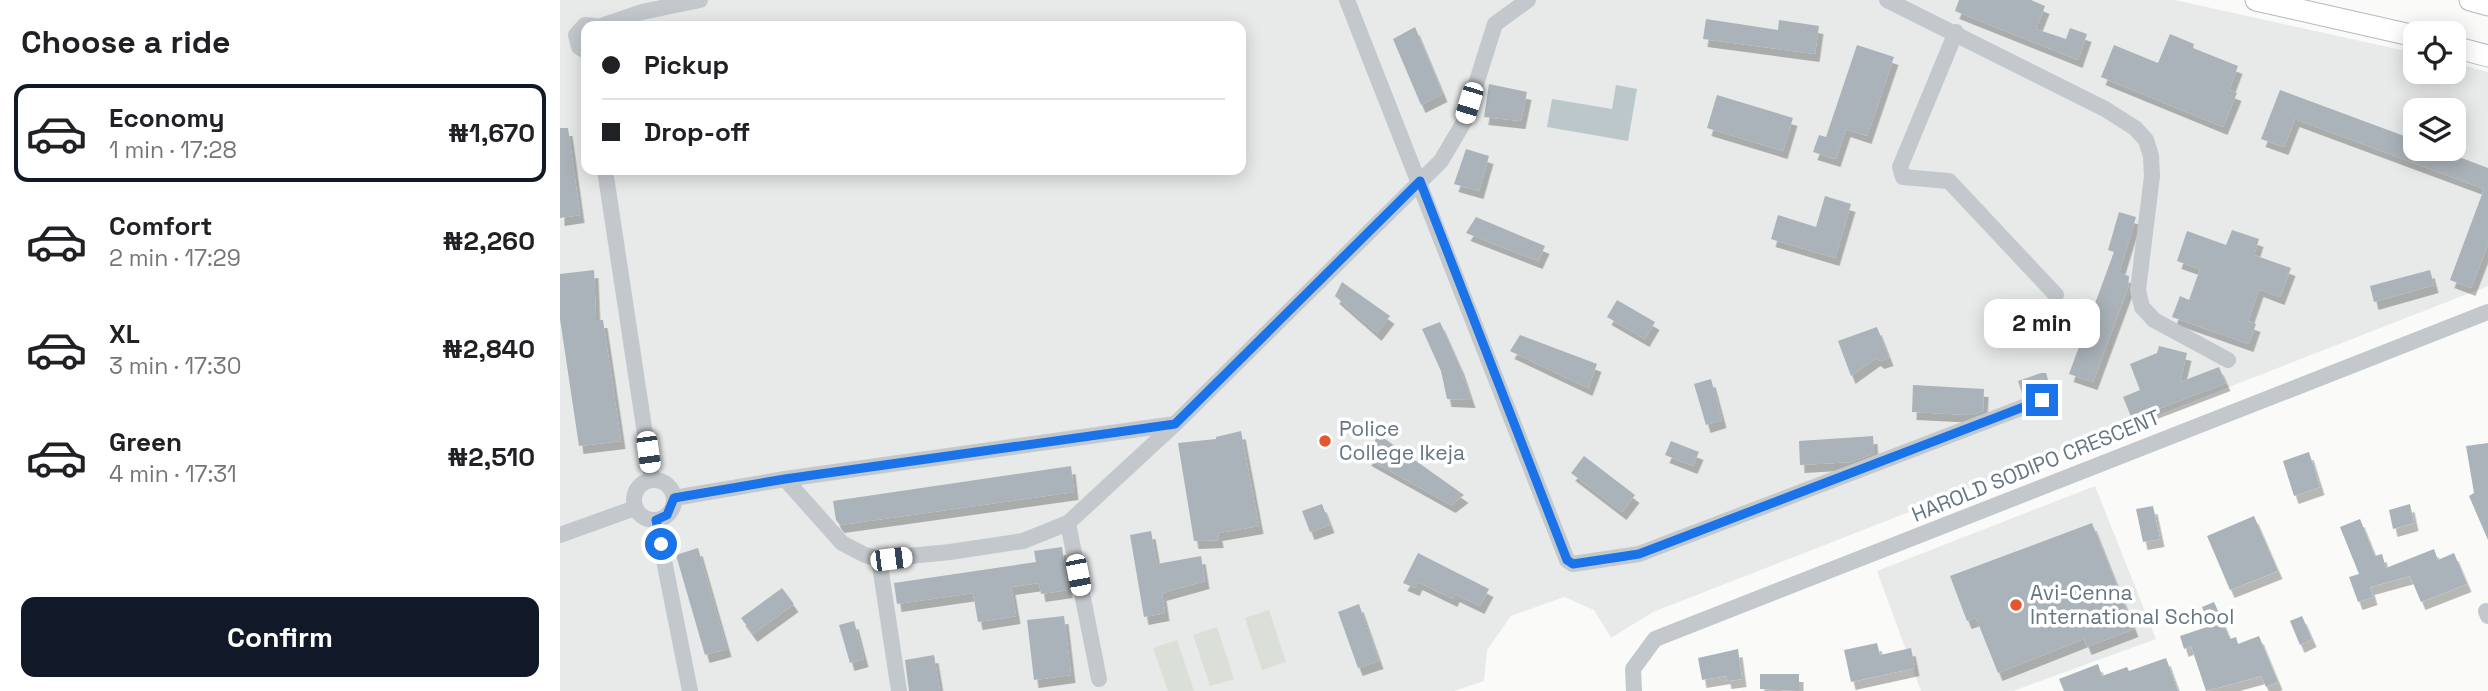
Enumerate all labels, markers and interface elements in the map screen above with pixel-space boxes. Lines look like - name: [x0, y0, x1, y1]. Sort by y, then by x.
- map controls: [2403, 21, 2466, 161]
- button: locate: [2403, 21, 2466, 84]
- text: Choose a ride: [21, 22, 231, 62]
- text: Pickup: [644, 48, 729, 82]
- car: [1453, 80, 1486, 126]
- button: layers: [2403, 98, 2466, 161]
- text: Economy: [109, 101, 225, 135]
- icon: car: [25, 102, 88, 165]
- text: Drop-off: [644, 115, 750, 149]
- text: ₦1,670: [448, 116, 535, 150]
- text: 1 min · 17:28: [109, 135, 237, 165]
- text: Comfort: [109, 209, 212, 243]
- icon: car: [25, 210, 88, 273]
- text: ₦2,260: [443, 224, 535, 258]
- text: 2 min · 17:29: [109, 243, 241, 273]
- callout: 2 min: [1984, 298, 2100, 348]
- text: 2 min: [2012, 308, 2072, 338]
- text: XL: [109, 317, 140, 351]
- icon: car: [25, 318, 88, 381]
- text: ₦2,840: [442, 332, 535, 366]
- text: 3 min · 17:30: [109, 351, 241, 381]
- route end: [2026, 384, 2058, 416]
- street label: HAROLD SODIPO CRESCENT: [1908, 403, 2164, 528]
- place label: Police College Ikeja: [1339, 415, 1465, 466]
- text: Green: [109, 425, 182, 459]
- icon: car: [25, 426, 88, 489]
- car: [635, 430, 662, 474]
- marker: Police College Ikeja: [1317, 433, 1333, 449]
- text: ₦2,510: [447, 440, 535, 474]
- text: 4 min · 17:31: [109, 459, 237, 489]
- route start: [645, 528, 677, 560]
- car: [869, 546, 914, 572]
- car: [1064, 552, 1093, 598]
- place label: Avi-Cenna International School: [2030, 579, 2234, 630]
- button: Confirm: [21, 597, 539, 677]
- marker: Avi-Cenna International School: [2008, 597, 2024, 613]

